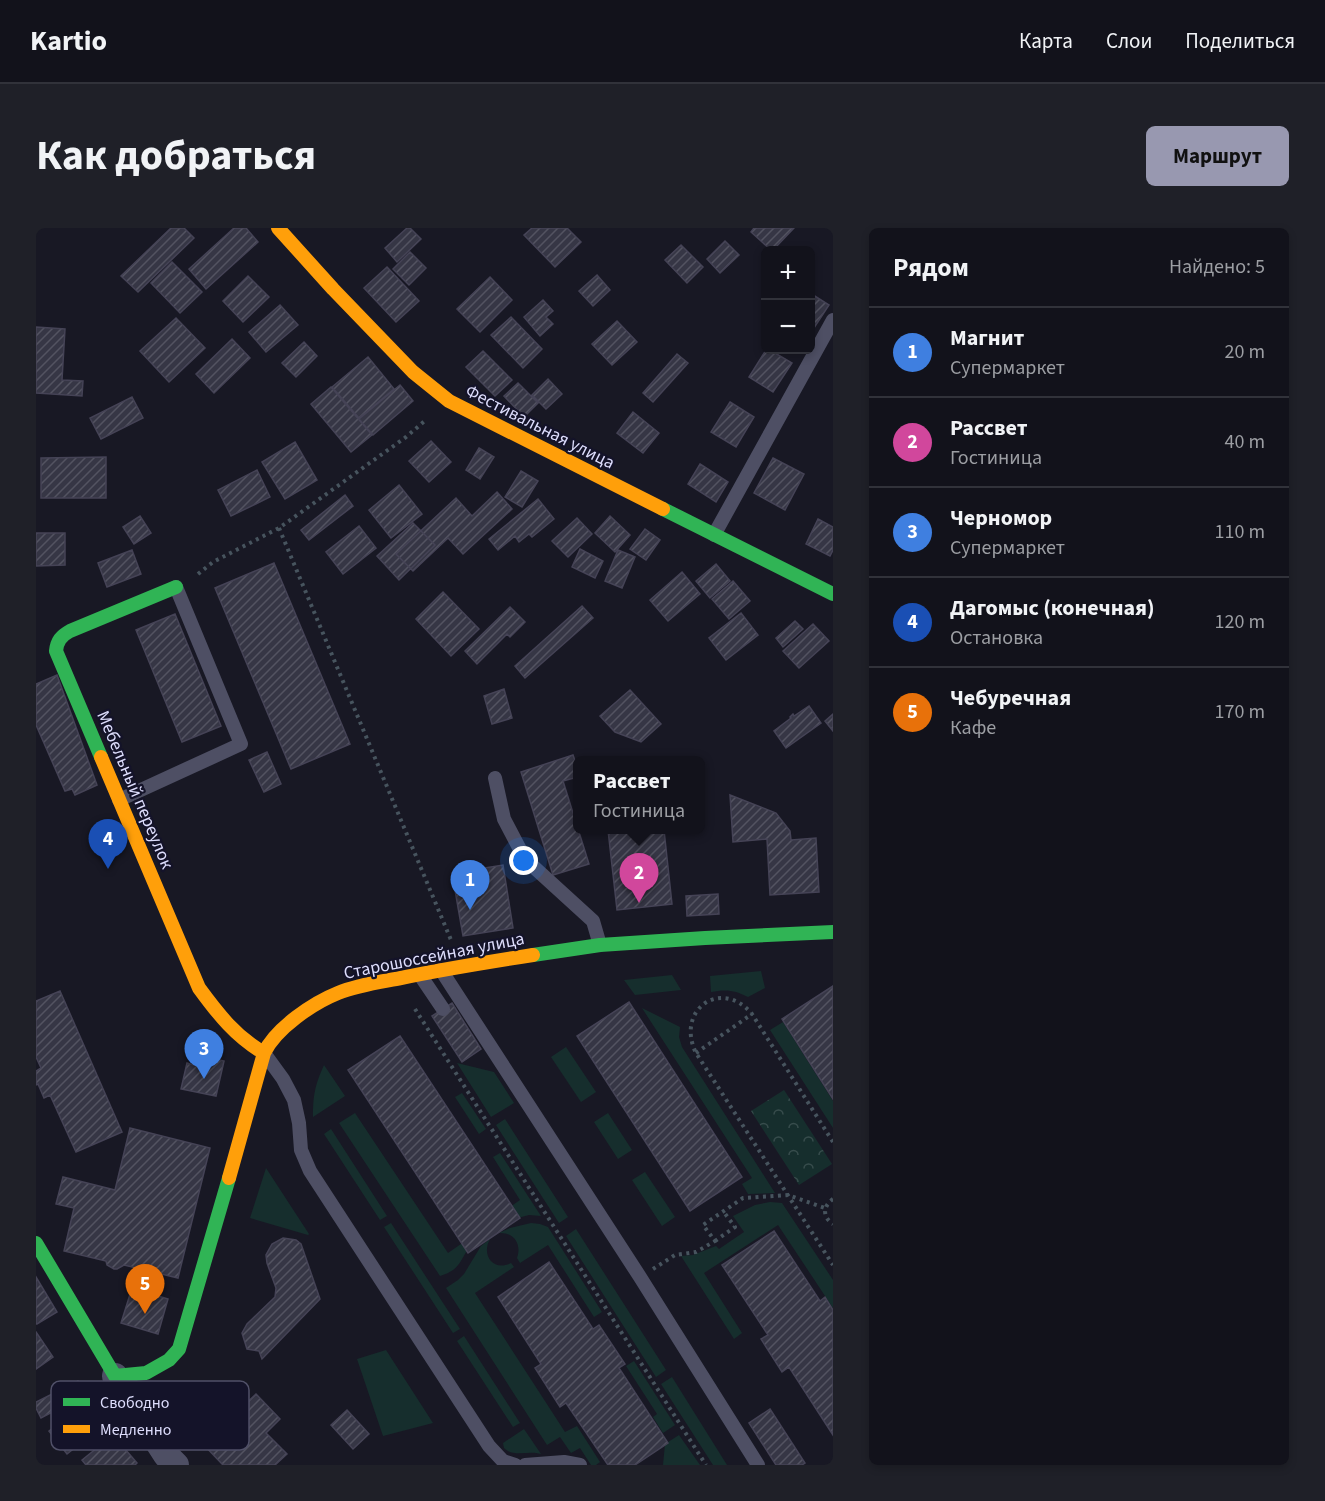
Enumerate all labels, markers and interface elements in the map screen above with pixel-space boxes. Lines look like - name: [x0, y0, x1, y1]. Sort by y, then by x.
- text: Kartio: [30, 21, 107, 61]
- text: Карта: [1019, 26, 1073, 56]
- text: Слои: [1106, 26, 1152, 56]
- text: Поделиться: [1185, 26, 1295, 56]
- text: Как добраться: [36, 126, 316, 186]
- button: Маршрут: [1146, 126, 1289, 186]
- map controls: [761, 246, 815, 354]
- button: +: [761, 246, 815, 300]
- text: Рядом: [893, 249, 969, 286]
- text: Найдено: 5: [1169, 253, 1265, 281]
- button: −: [761, 300, 815, 354]
- text: Магнит: [950, 322, 1024, 354]
- text: 1: [907, 338, 918, 366]
- text: 20 m: [1225, 338, 1265, 366]
- text: Супермаркет: [950, 354, 1065, 382]
- street label: Фестивальная улица: [461, 379, 619, 475]
- text: Рассвет: [950, 412, 1028, 444]
- text: 2: [907, 428, 918, 456]
- text: 40 m: [1225, 428, 1265, 456]
- text: Гостиница: [950, 444, 1042, 472]
- text: Черномор: [950, 502, 1052, 534]
- text: 3: [907, 518, 918, 546]
- text: 110 m: [1215, 518, 1265, 546]
- text: Супермаркет: [950, 534, 1065, 562]
- text: Дагомыс (конечная): [950, 592, 1155, 624]
- text: 4: [907, 608, 918, 636]
- text: 120 m: [1215, 608, 1265, 636]
- text: Остановка: [950, 624, 1043, 652]
- text: Чебуречная: [950, 682, 1071, 714]
- text: 5: [907, 698, 918, 726]
- text: 170 m: [1215, 698, 1265, 726]
- street label: Мебельный переулок: [90, 707, 180, 873]
- text: Кафе: [950, 714, 996, 742]
- popup: [573, 756, 705, 834]
- text: Рассвет: [593, 765, 671, 797]
- text: Гостиница: [593, 797, 685, 825]
- pin: 4: [88, 820, 128, 869]
- your location: [509, 846, 538, 875]
- pin: 2: [620, 854, 658, 903]
- pin: 1: [450, 860, 490, 910]
- street label: Старошоссейная улица: [341, 926, 527, 986]
- pin: 3: [184, 1030, 224, 1079]
- pin: 5: [126, 1264, 164, 1314]
- legend: [51, 1381, 249, 1450]
- text: Свободно: [100, 1392, 170, 1414]
- text: Медленно: [100, 1419, 171, 1441]

